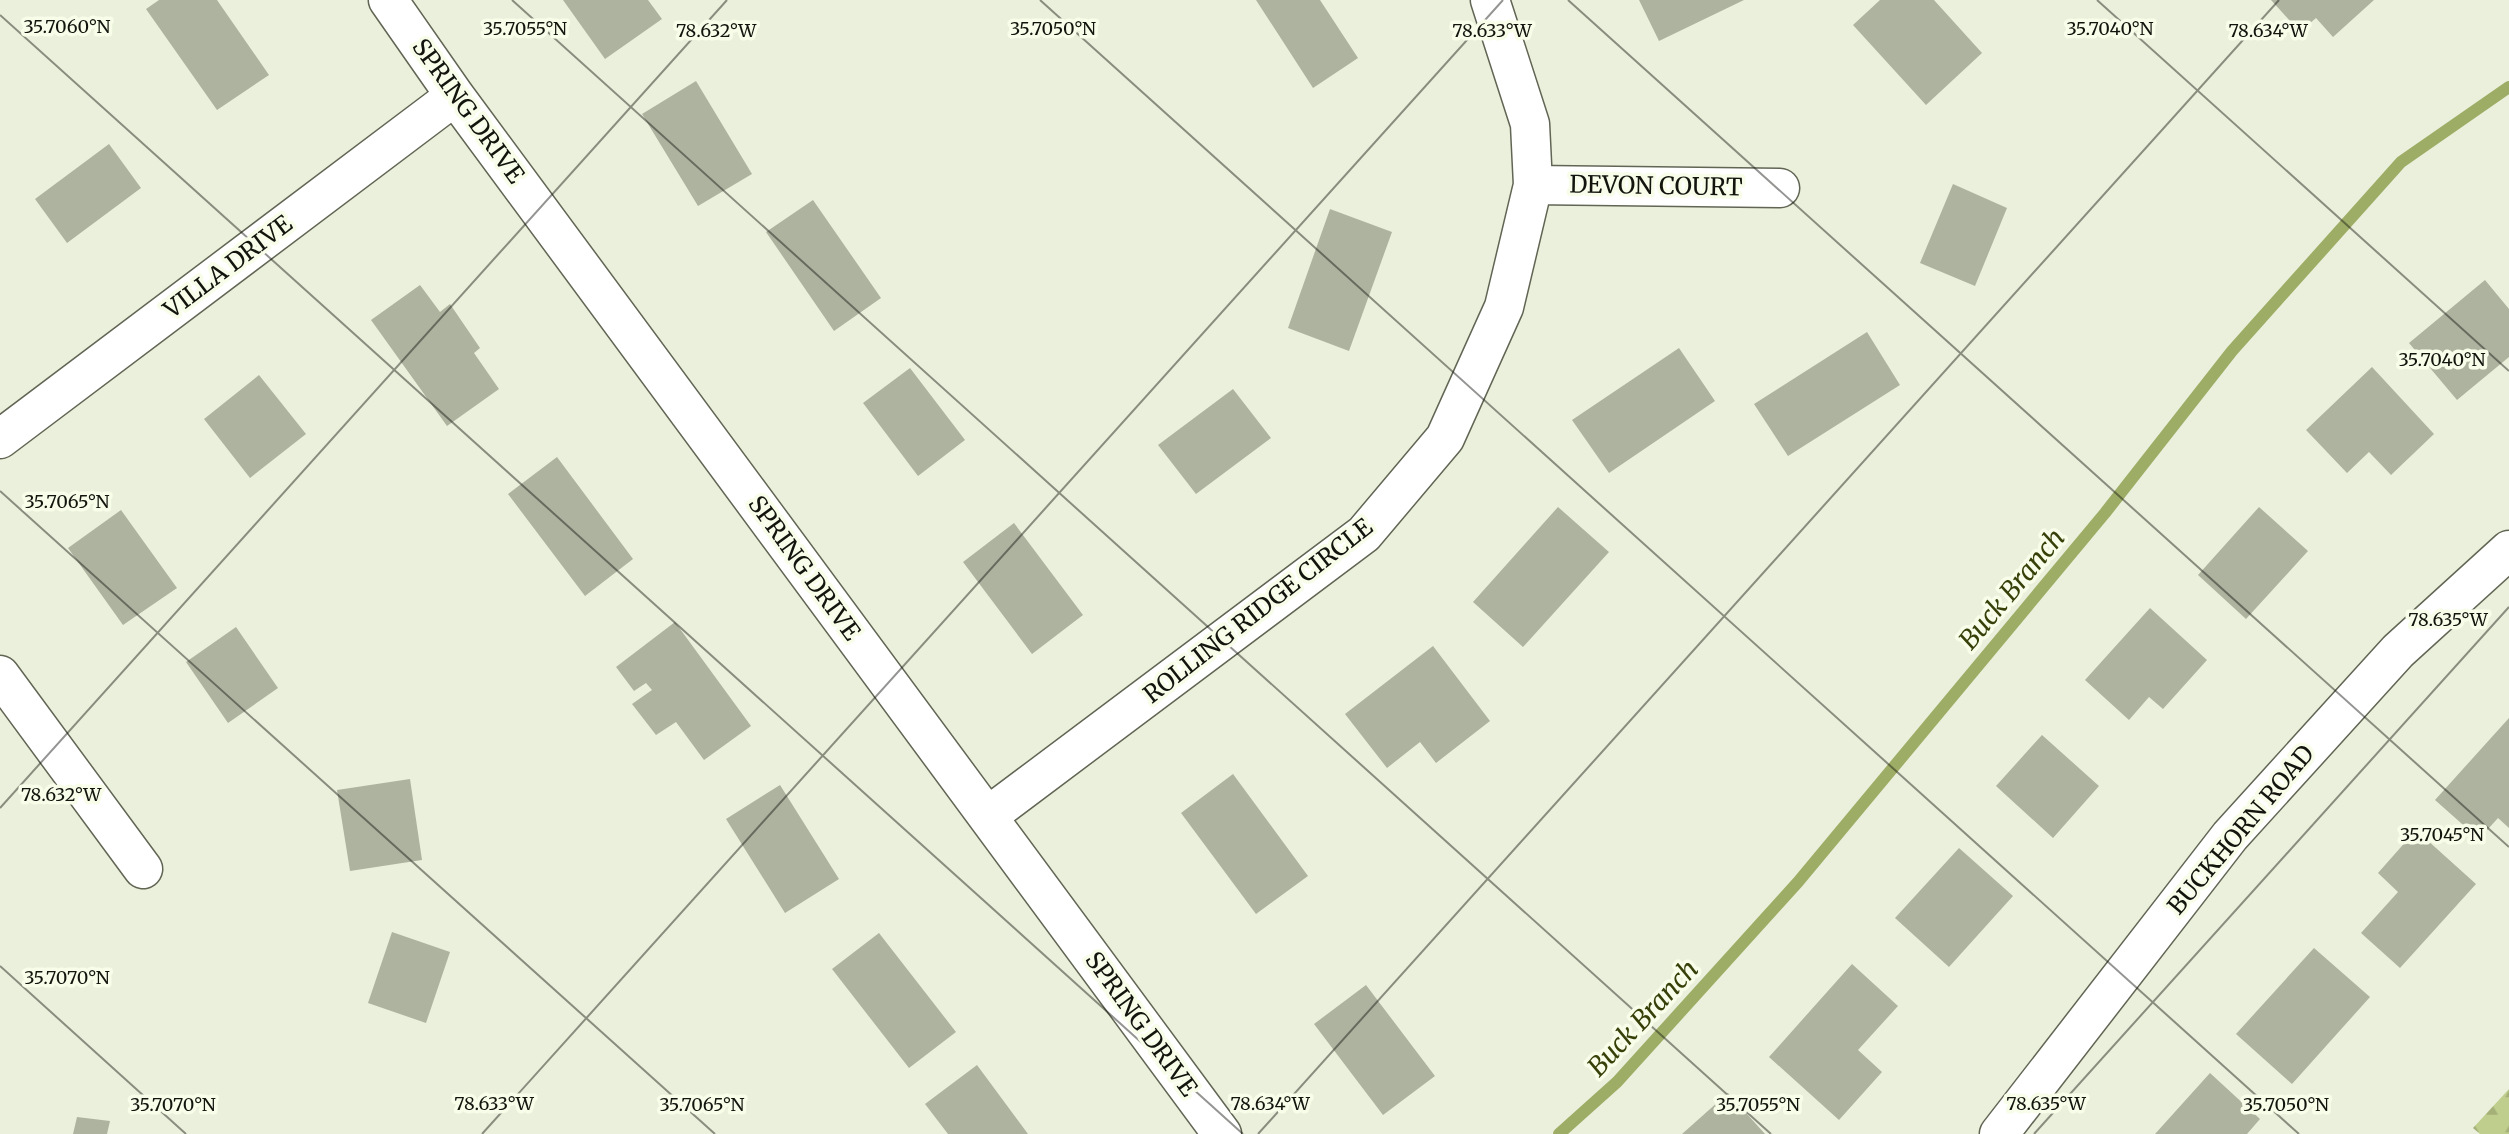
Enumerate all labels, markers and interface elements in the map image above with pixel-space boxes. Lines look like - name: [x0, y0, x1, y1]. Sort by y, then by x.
- text: 35.7060°N: [23, 15, 111, 38]
- text: 35.7055°N: [483, 17, 567, 40]
- text: 35.7050°N: [1010, 17, 1096, 40]
- text: 35.7040°N: [2067, 17, 2153, 40]
- text: 78.632°W: [676, 19, 757, 42]
- text: 78.633°W: [1452, 19, 1533, 42]
- text: 78.634°W: [2228, 19, 2309, 42]
- street label: SPRING DRIVE: [406, 32, 532, 190]
- street label: DEVON COURT: [1569, 168, 1743, 203]
- street label: VILLA DRIVE: [156, 208, 299, 326]
- text: 35.7040°N: [2399, 348, 2485, 371]
- street label: SPRING DRIVE: [742, 489, 868, 647]
- text: 35.7065°N: [25, 490, 110, 513]
- street label: ROLLING RIDGE CIRCLE: [1137, 511, 1379, 710]
- water label: Buck Branch: [1952, 522, 2072, 656]
- text: 78.635°W: [2408, 608, 2489, 631]
- street label: BUCKHORN ROAD: [2161, 739, 2321, 921]
- text: 78.632°W: [21, 783, 102, 806]
- text: 35.7045°N: [2400, 823, 2484, 846]
- street label: SPRING DRIVE: [1079, 945, 1205, 1103]
- water label: Buck Branch: [1580, 953, 1705, 1083]
- text: 35.7070°N: [24, 966, 110, 989]
- text: 78.633°W: [454, 1092, 535, 1115]
- text: 78.634°W: [1230, 1092, 1311, 1115]
- text: 78.635°W: [2006, 1092, 2087, 1115]
- text: 35.7070°N: [130, 1093, 216, 1116]
- text: 35.7065°N: [660, 1093, 745, 1116]
- text: 35.7055°N: [1716, 1093, 1800, 1116]
- text: 35.7050°N: [2243, 1093, 2329, 1116]

